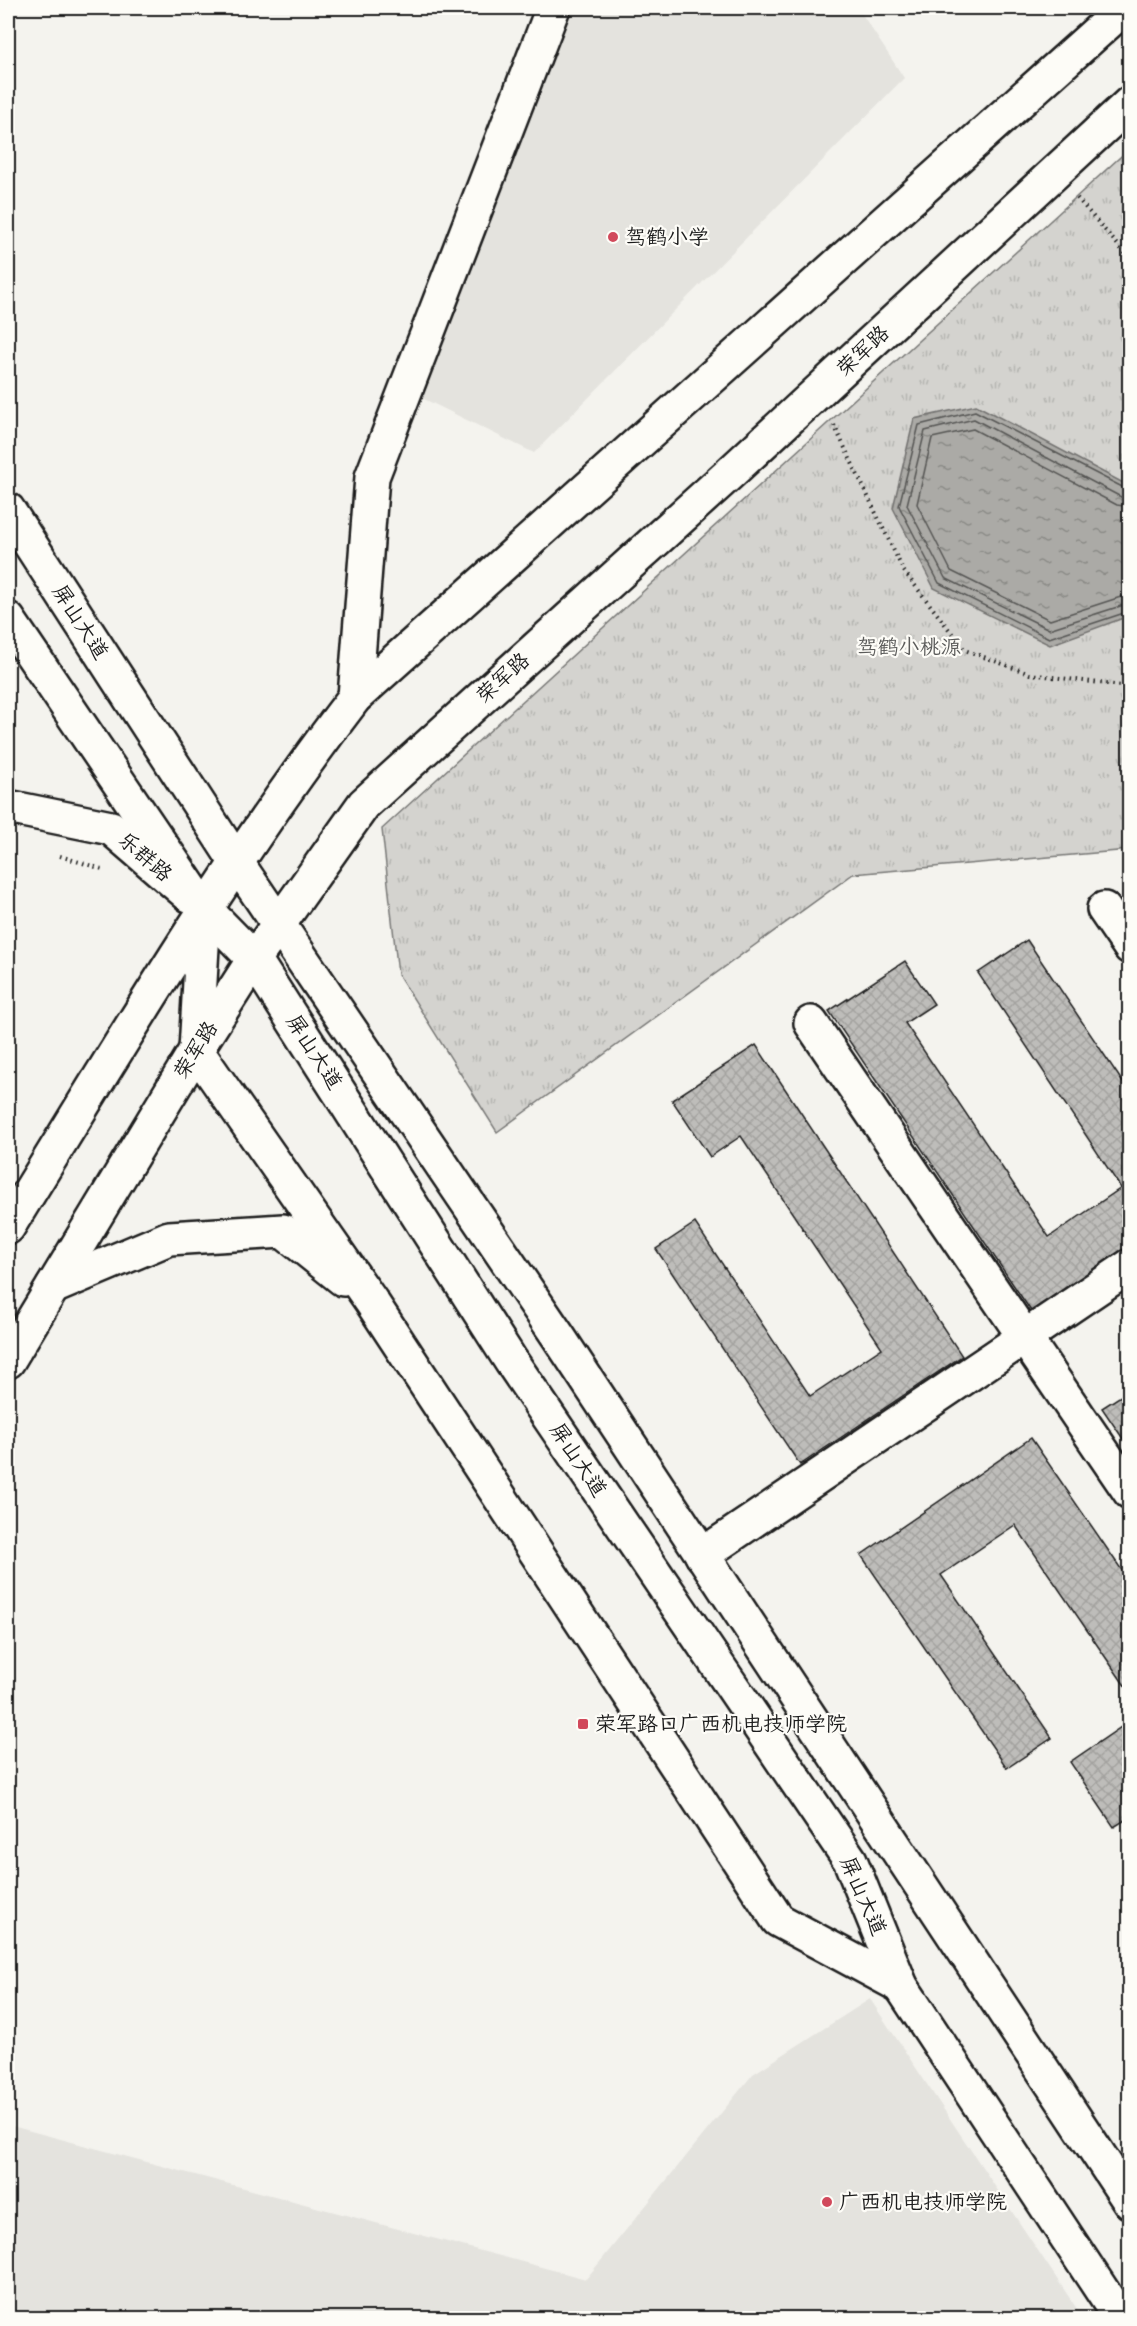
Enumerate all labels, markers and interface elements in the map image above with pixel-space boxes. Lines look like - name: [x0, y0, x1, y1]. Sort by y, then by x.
- place label: 驾鹤小学: [625, 224, 709, 251]
- marker: 驾鹤小学: [606, 230, 620, 244]
- street label: 荣军路: [831, 320, 895, 382]
- street label: 屏山大道: [46, 579, 114, 665]
- park label: 驾鹤小桃源: [857, 634, 962, 661]
- street label: 荣军路: [471, 647, 535, 709]
- street label: 乐群路: [112, 826, 178, 888]
- street label: 屏山大道: [280, 1009, 348, 1095]
- street label: 荣军路: [168, 1016, 224, 1084]
- street label: 屏山大道: [543, 1418, 613, 1502]
- place label: 荣军路口广西机电技师学院: [595, 1711, 847, 1738]
- marker: 荣军路口广西机电技师学院: [576, 1717, 590, 1731]
- street label: 屏山大道: [834, 1852, 892, 1940]
- place label: 广西机电技师学院: [839, 2189, 1007, 2216]
- marker: 广西机电技师学院: [820, 2195, 834, 2209]

